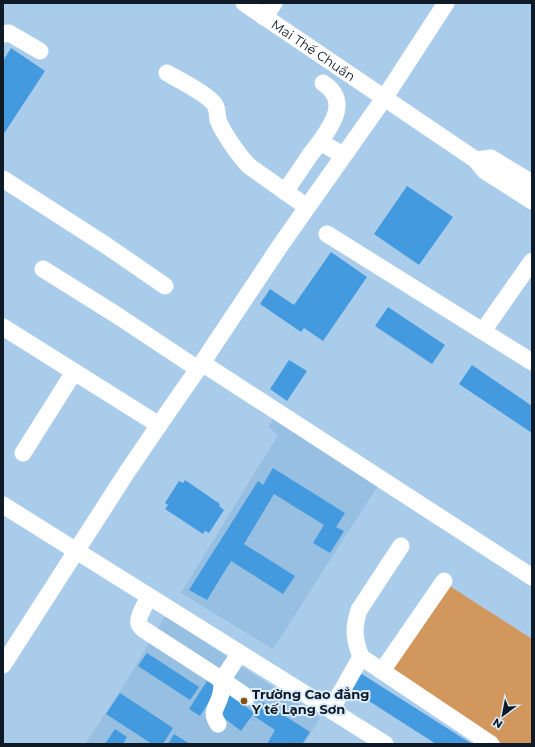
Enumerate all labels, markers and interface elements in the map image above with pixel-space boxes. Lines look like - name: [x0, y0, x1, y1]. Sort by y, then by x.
- street label: Mai Thế Chuẩn: [269, 16, 359, 84]
- place label: Trường Cao đẳng Y tế Lạng Sơn: [251, 686, 369, 717]
- north arrow: [483, 695, 523, 735]
- marker: Trường Cao đẳng Y tế Lạng Sơn: [239, 696, 249, 706]
- text: N: [490, 715, 505, 732]

